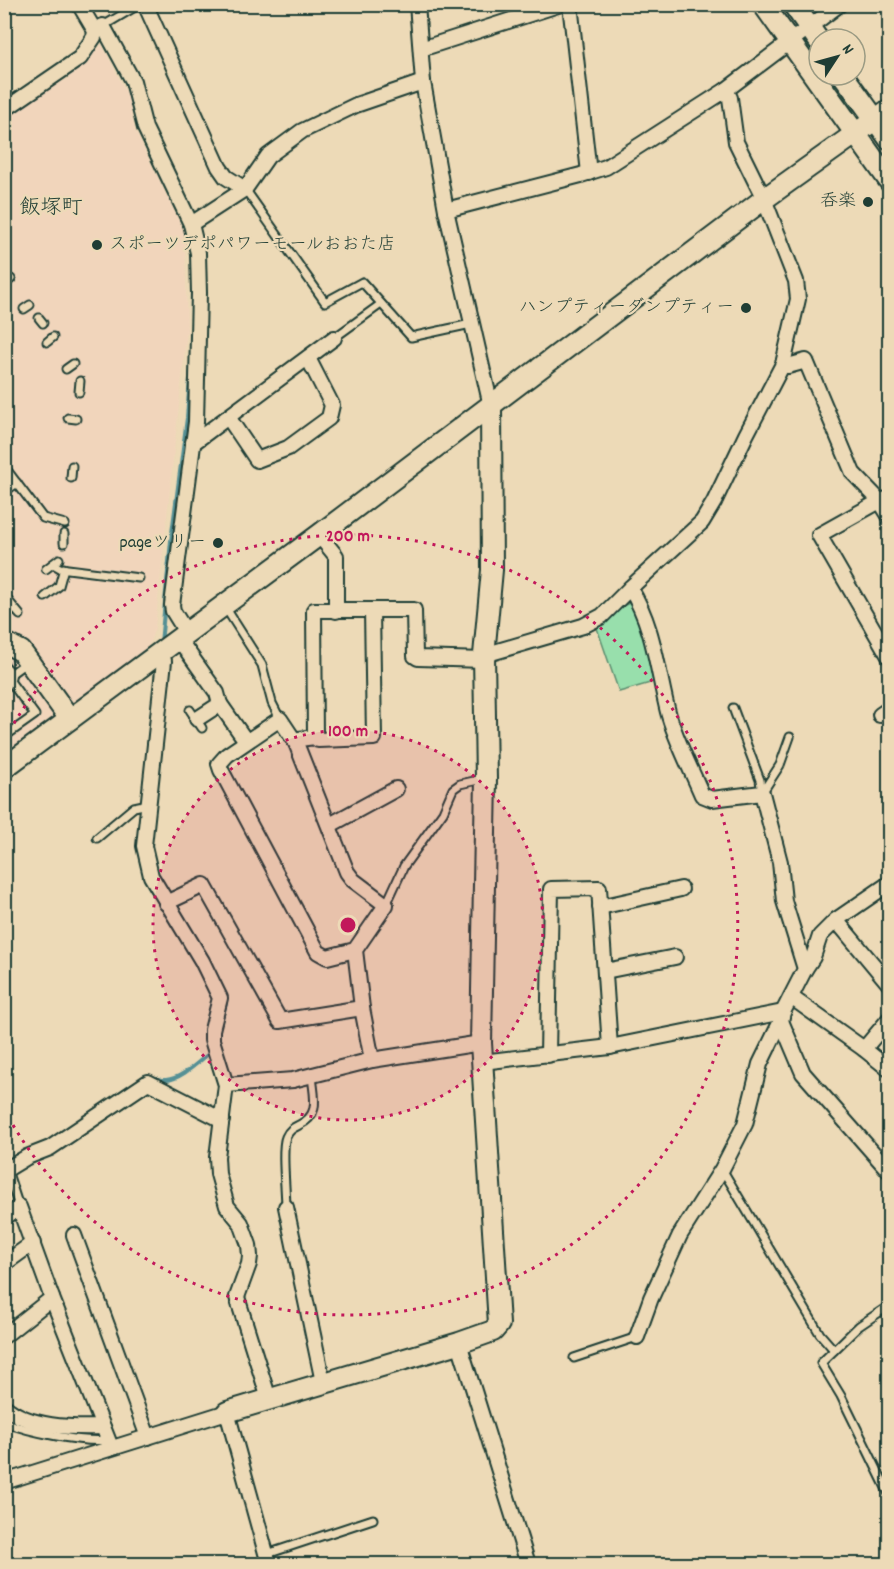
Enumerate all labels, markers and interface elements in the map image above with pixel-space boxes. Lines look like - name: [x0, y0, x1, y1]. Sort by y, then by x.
- north arrow: [807, 27, 867, 87]
- text: N: [835, 40, 859, 60]
- place label: 呑楽: [820, 190, 856, 215]
- district label: 飯塚町: [20, 194, 83, 224]
- marker: 呑楽: [861, 195, 875, 209]
- place label: スポーツデポパワーモールおおた店: [109, 233, 396, 258]
- marker: スポーツデポパワーモールおおた店: [90, 238, 104, 252]
- place label: ハンプティーダンプティー: [519, 296, 734, 321]
- marker: ハンプティーダンプティー: [739, 301, 753, 315]
- text: 200 m: [326, 525, 370, 550]
- place label: pageツリー: [119, 531, 206, 556]
- marker: pageツリー: [211, 536, 225, 550]
- text: 100 m: [328, 720, 368, 745]
- centre of rings: [338, 915, 358, 935]

